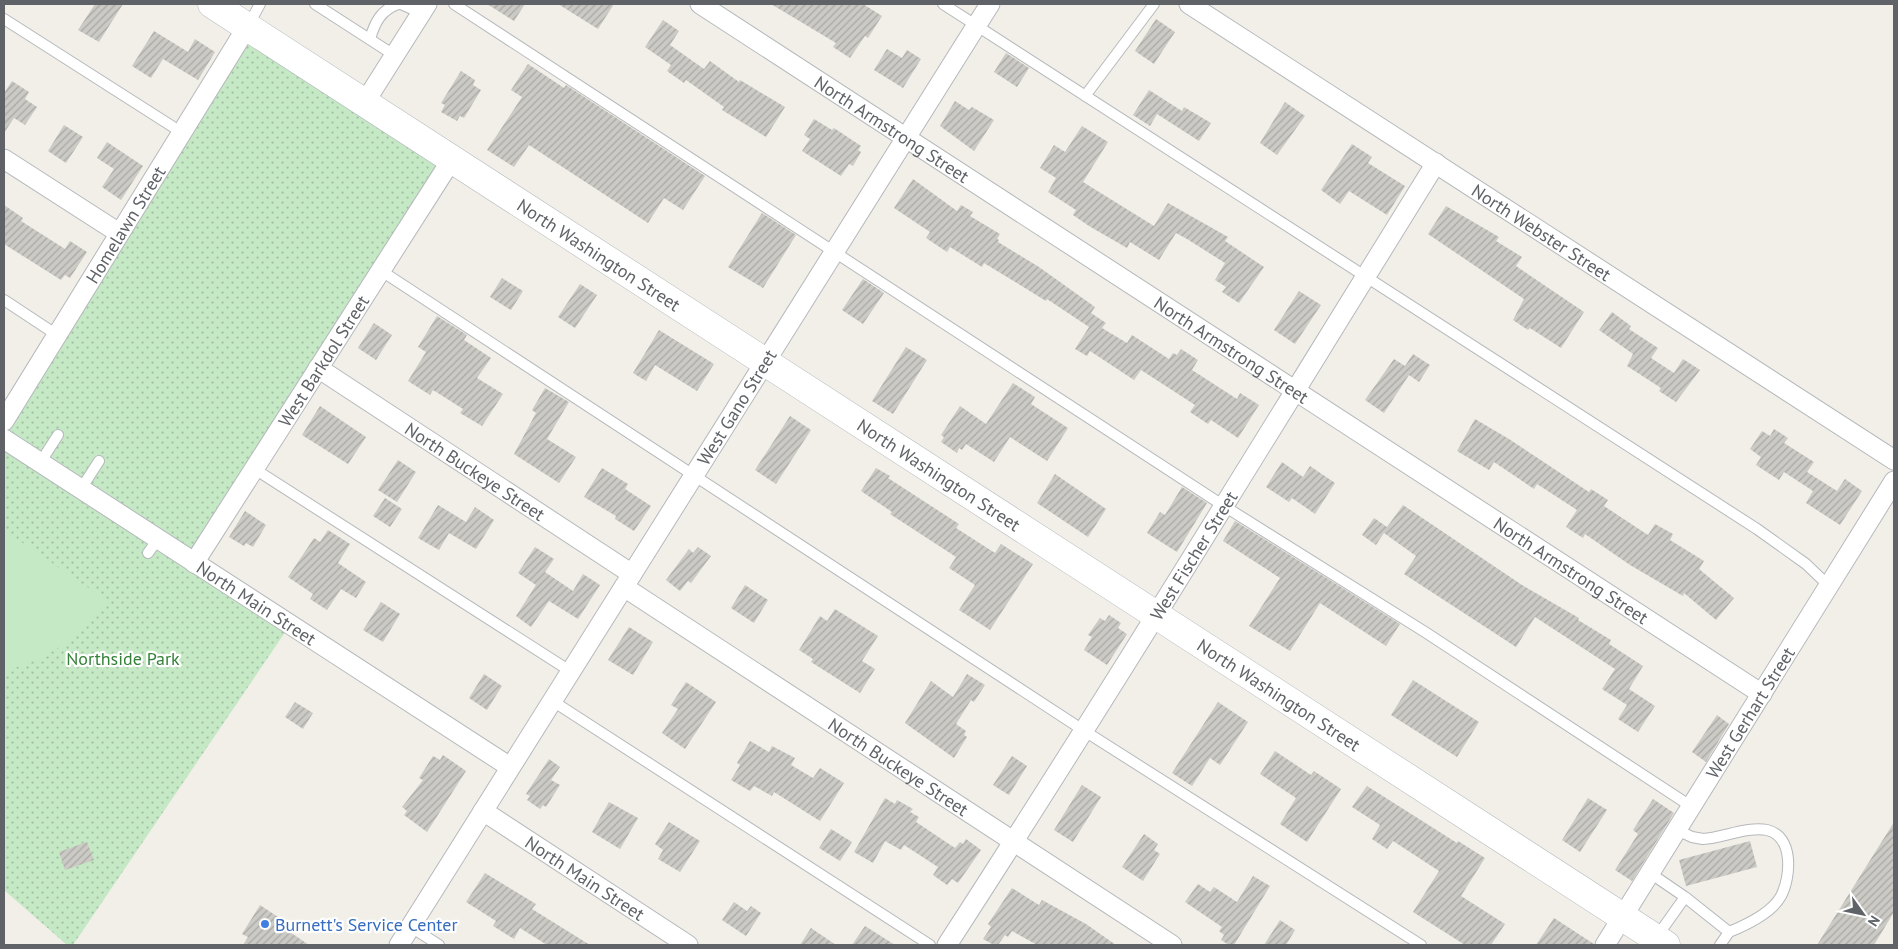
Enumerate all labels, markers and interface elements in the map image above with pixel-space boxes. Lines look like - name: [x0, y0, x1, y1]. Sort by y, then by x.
- street label: North Armstrong Street: [810, 70, 974, 187]
- street label: Homelawn Street: [80, 161, 170, 287]
- street label: North Webster Street: [1468, 179, 1616, 286]
- street label: North Washington Street: [513, 193, 685, 316]
- street label: West Barkdol Street: [273, 291, 374, 431]
- street label: North Armstrong Street: [1150, 291, 1313, 408]
- street label: West Gano Street: [692, 345, 781, 469]
- street label: North Washington Street: [853, 413, 1025, 536]
- street label: North Buckeye Street: [401, 417, 550, 525]
- street label: West Fischer Street: [1145, 486, 1242, 624]
- street label: North Armstrong Street: [1490, 511, 1653, 629]
- street label: North Main Street: [192, 556, 321, 650]
- street label: North Washington Street: [1193, 633, 1365, 756]
- street label: West Gerhart Street: [1700, 642, 1799, 782]
- park label: Northside Park: [66, 647, 180, 670]
- street label: North Buckeye Street: [824, 712, 973, 821]
- street label: North Main Street: [521, 830, 649, 925]
- north arrow: [1838, 889, 1888, 939]
- text: N: [1864, 912, 1884, 930]
- place label: Burnett's Service Center: [275, 913, 458, 936]
- marker: Burnett's Service Center: [259, 918, 271, 930]

